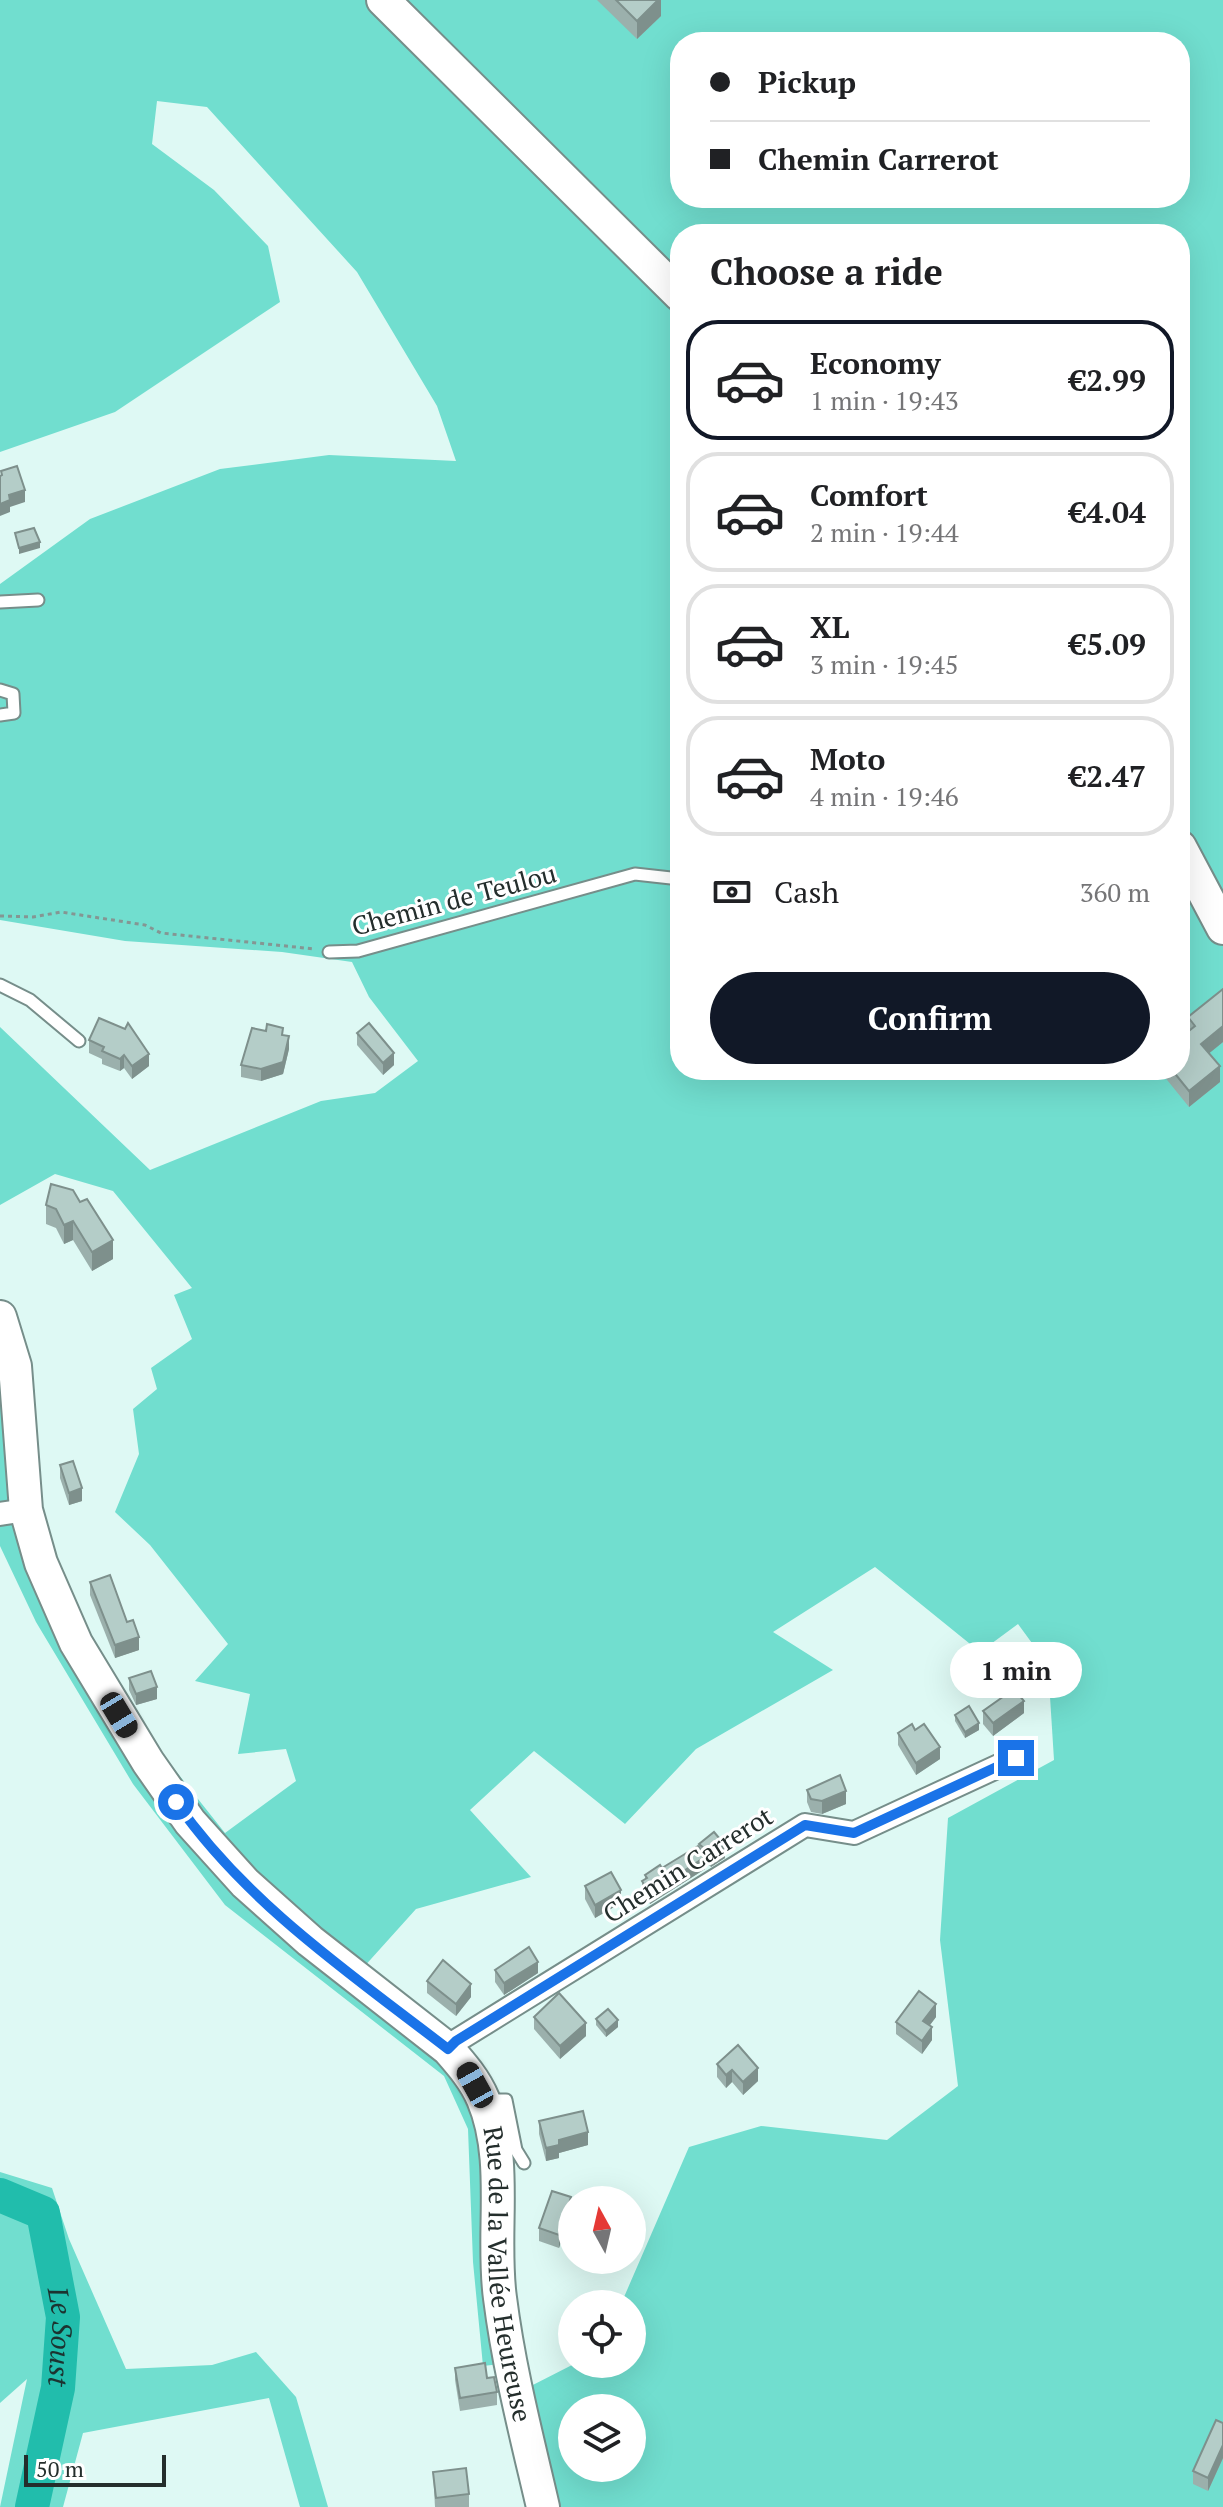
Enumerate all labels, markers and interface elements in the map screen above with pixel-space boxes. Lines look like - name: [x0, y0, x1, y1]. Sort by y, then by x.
- text: Pickup: [758, 62, 856, 102]
- text: Chemin Carrerot: [758, 139, 999, 179]
- text: Choose a ride: [710, 248, 943, 295]
- text: Economy: [810, 343, 941, 383]
- icon: car: [714, 344, 786, 416]
- text: €2.99: [1069, 360, 1146, 400]
- text: 1 min · 19:43: [810, 383, 959, 417]
- text: Comfort: [810, 475, 928, 515]
- icon: car: [714, 476, 786, 548]
- text: €4.04: [1069, 492, 1146, 532]
- text: 2 min · 19:44: [810, 515, 959, 549]
- text: XL: [810, 607, 849, 647]
- icon: car: [714, 608, 786, 680]
- text: €5.09: [1069, 624, 1146, 664]
- text: 3 min · 19:45: [810, 647, 959, 681]
- text: Moto: [810, 739, 885, 779]
- icon: car: [714, 740, 786, 812]
- text: €2.47: [1069, 756, 1146, 796]
- text: 4 min · 19:46: [810, 779, 959, 813]
- street label: Chemin de Teulou: [348, 855, 560, 943]
- icon: cash: [710, 870, 754, 914]
- text: Cash: [774, 872, 839, 912]
- text: 360 m: [1080, 875, 1150, 909]
- button: Confirm: [710, 972, 1150, 1064]
- callout: 1 min: [950, 1642, 1082, 1698]
- text: 1 min: [980, 1653, 1052, 1687]
- car: [96, 1688, 142, 1742]
- route end: [998, 1740, 1034, 1776]
- route start: [158, 1784, 194, 1820]
- street label: Chemin Carrerot: [596, 1798, 779, 1930]
- car: [453, 2058, 497, 2112]
- street label: Rue de la Vallée Heureuse: [476, 2123, 541, 2425]
- north arrow: [558, 2186, 646, 2274]
- map controls: [558, 2186, 646, 2482]
- water label: Le Soust: [39, 2282, 82, 2388]
- button: locate: [558, 2290, 646, 2378]
- button: layers: [558, 2394, 646, 2482]
- scale bar: [24, 2451, 166, 2487]
- text: 50 m: [36, 2454, 84, 2483]

